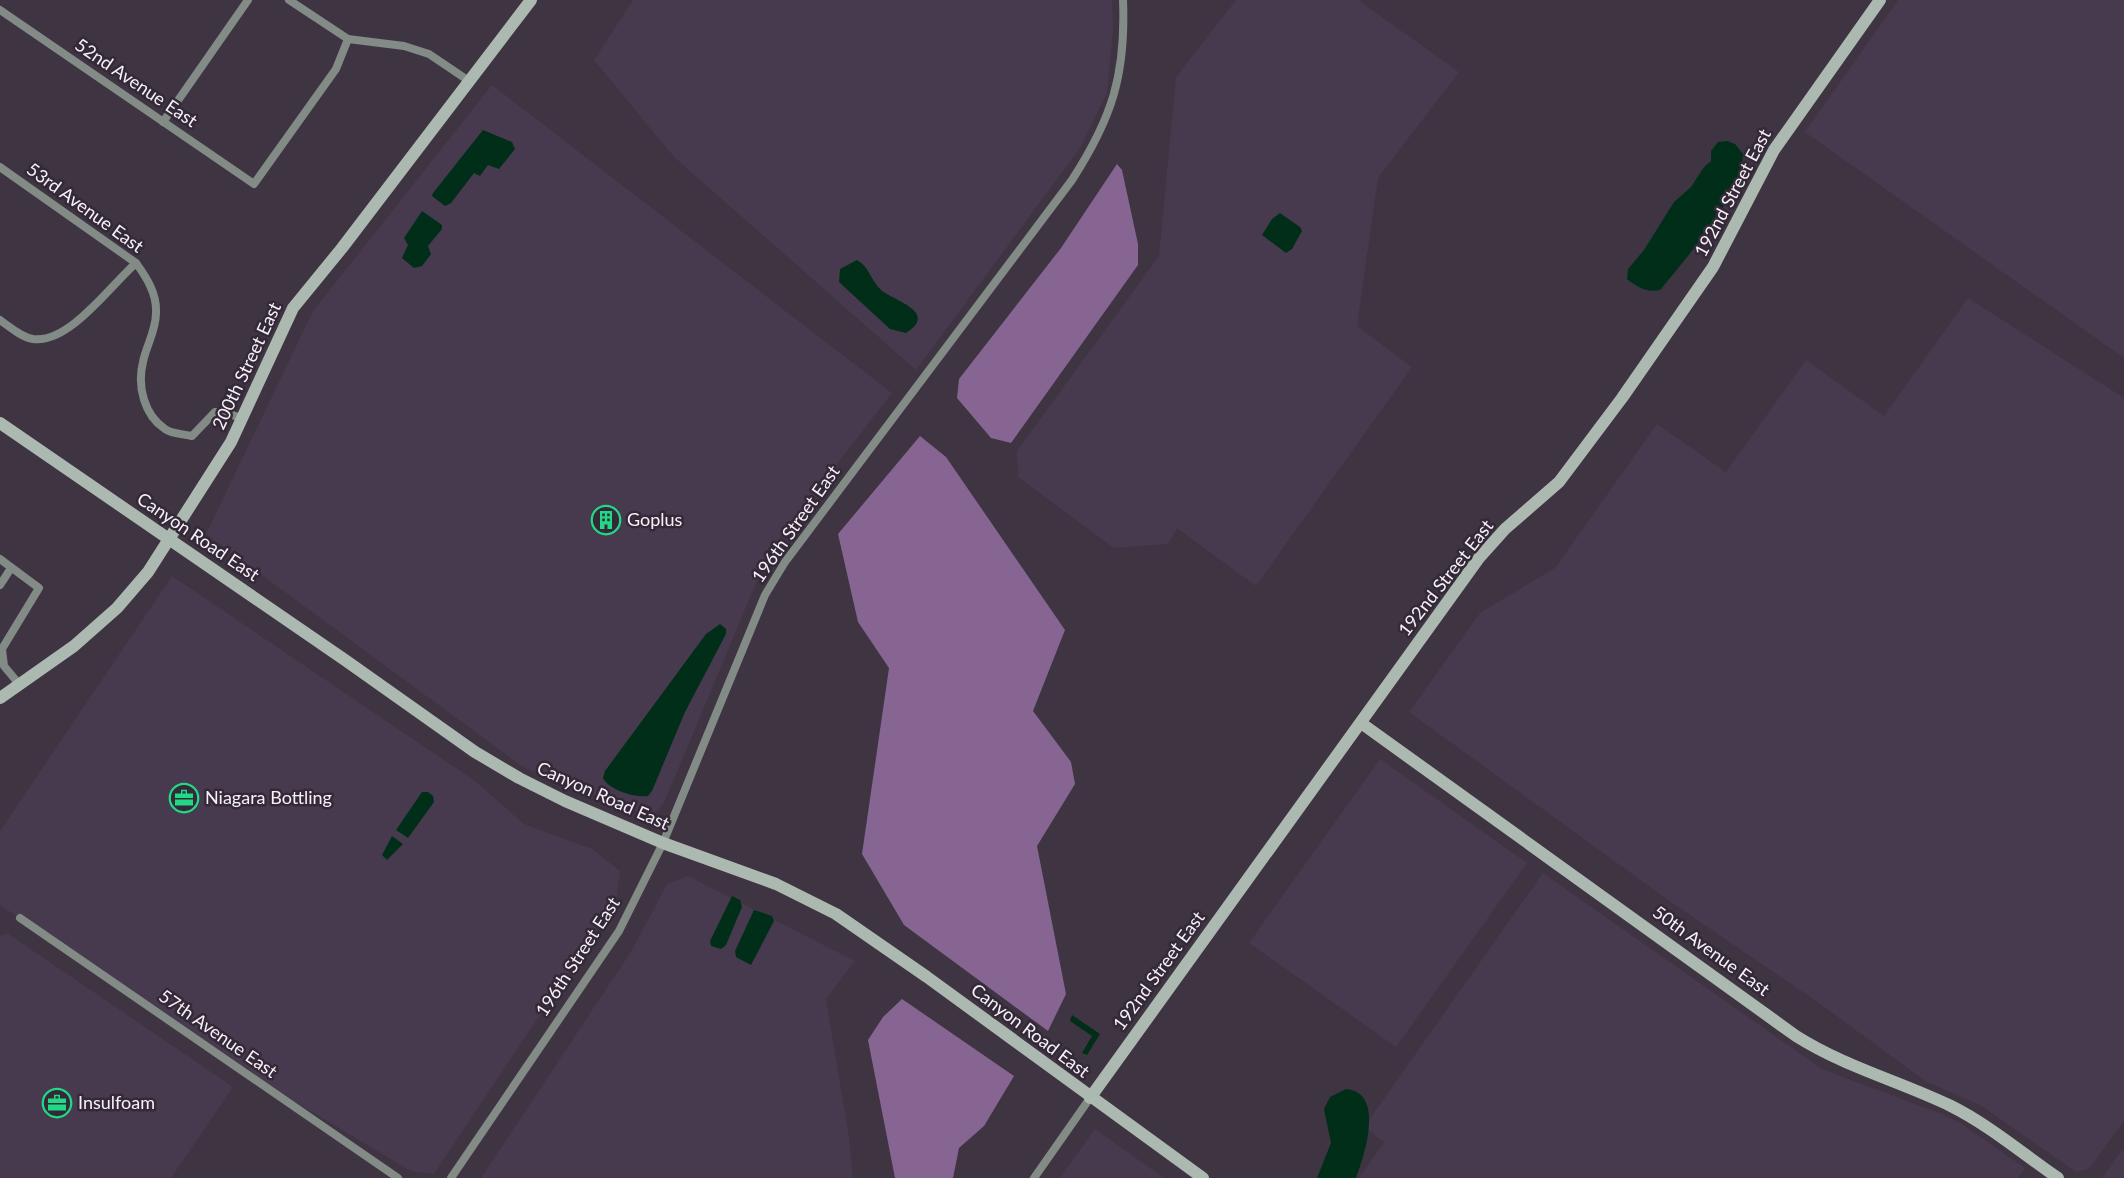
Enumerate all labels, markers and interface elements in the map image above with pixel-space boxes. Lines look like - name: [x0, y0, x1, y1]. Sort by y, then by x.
- street label: 52nd Avenue East: [71, 33, 202, 131]
- street label: 192nd Street East: [1689, 124, 1775, 260]
- street label: 53rd Avenue East: [23, 157, 149, 257]
- street label: 200th Street East: [207, 298, 285, 433]
- street label: 196th Street East: [747, 460, 844, 586]
- street label: Canyon Road East: [133, 487, 264, 585]
- building icon: Goplus: [590, 504, 622, 536]
- place label: Goplus: [627, 508, 683, 530]
- street label: 192nd Street East: [1393, 514, 1498, 640]
- street label: Canyon Road East: [534, 756, 674, 834]
- office icon: Niagara Bottling: [168, 782, 200, 814]
- place label: Niagara Bottling: [205, 786, 332, 808]
- street label: 196th Street East: [530, 892, 624, 1020]
- street label: 50th Avenue East: [1649, 900, 1775, 1000]
- street label: 192nd Street East: [1108, 906, 1209, 1034]
- street label: Canyon Road East: [967, 978, 1095, 1082]
- street label: 57th Avenue East: [155, 984, 282, 1082]
- office icon: Insulfoam: [41, 1087, 73, 1119]
- place label: Insulfoam: [78, 1091, 155, 1113]

